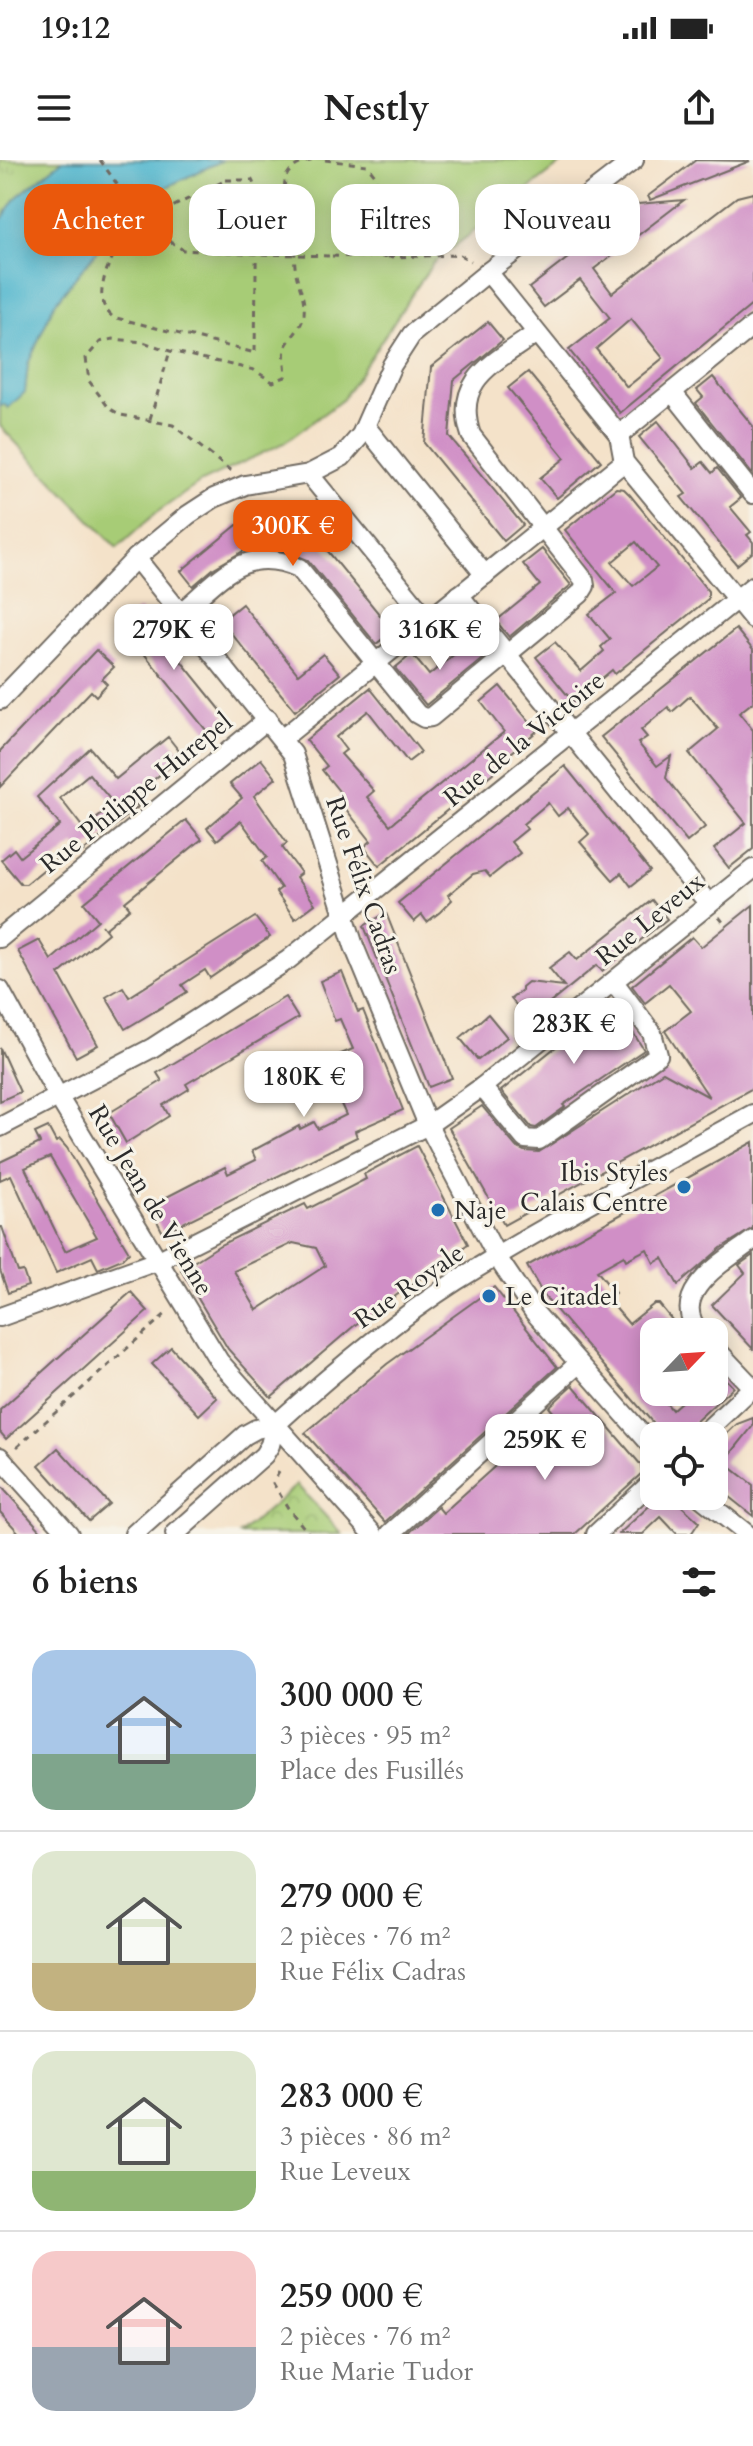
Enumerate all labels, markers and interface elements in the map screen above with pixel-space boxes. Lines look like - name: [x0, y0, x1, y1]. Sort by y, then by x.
- text: 19:12: [40, 8, 110, 49]
- text: Nestly: [323, 84, 430, 133]
- icon: menu: [32, 86, 76, 130]
- icon: share: [677, 86, 721, 130]
- chip: Acheter: [24, 184, 173, 256]
- chip: Louer: [189, 184, 315, 256]
- chip: Filtres: [331, 184, 459, 256]
- chip: Nouveau: [475, 184, 640, 256]
- pin: 300K €: [228, 500, 358, 568]
- text: 300K €: [251, 508, 335, 543]
- pin: 279K €: [109, 604, 239, 672]
- pin: 316K €: [375, 604, 505, 672]
- text: 279K €: [132, 612, 216, 647]
- text: 316K €: [398, 612, 482, 647]
- street label: Rue de la Victoire: [436, 663, 612, 815]
- street label: Rue Philippe Hurepel: [33, 704, 240, 881]
- street label: Rue Félix Cadras: [317, 791, 411, 979]
- street label: Rue Leveux: [588, 864, 712, 974]
- pin: 283K €: [509, 998, 639, 1066]
- text: 283K €: [532, 1006, 616, 1041]
- pin: 180K €: [239, 1051, 369, 1119]
- text: 180K €: [262, 1059, 346, 1094]
- street label: Rue Jean de Vienne: [80, 1098, 222, 1302]
- place label: Ibis Styles Calais Centre: [520, 1155, 668, 1220]
- marker: Ibis Styles Calais Centre: [675, 1178, 693, 1196]
- place label: Naje: [454, 1193, 507, 1228]
- marker: Naje: [429, 1201, 447, 1219]
- street label: Rue Royale: [347, 1235, 471, 1337]
- place label: Le Citadel: [505, 1279, 619, 1314]
- marker: Le Citadel: [480, 1287, 498, 1305]
- north arrow: [640, 1318, 728, 1406]
- map controls: [640, 1318, 728, 1510]
- pin: 259K €: [480, 1414, 610, 1482]
- text: 259K €: [503, 1422, 587, 1457]
- button: locate: [640, 1422, 728, 1510]
- text: 6 biens: [32, 1559, 138, 1605]
- icon: filters: [677, 1560, 721, 1604]
- text: 300 000 €: [280, 1672, 423, 1718]
- icon: home: [96, 1682, 192, 1778]
- text: 3 pièces · 95 m²: [280, 1718, 451, 1753]
- text: Place des Fusillés: [280, 1753, 464, 1788]
- text: 279 000 €: [280, 1873, 423, 1919]
- icon: home: [96, 1883, 192, 1979]
- text: 2 pièces · 76 m²: [280, 1919, 451, 1954]
- text: Rue Félix Cadras: [280, 1954, 466, 1989]
- text: 283 000 €: [280, 2073, 423, 2119]
- icon: home: [96, 2083, 192, 2179]
- text: 3 pièces · 86 m²: [280, 2119, 451, 2154]
- text: Rue Leveux: [280, 2154, 411, 2189]
- text: 259 000 €: [280, 2273, 423, 2319]
- icon: home: [96, 2283, 192, 2379]
- text: 2 pièces · 76 m²: [280, 2319, 451, 2354]
- text: Rue Marie Tudor: [280, 2354, 473, 2389]

